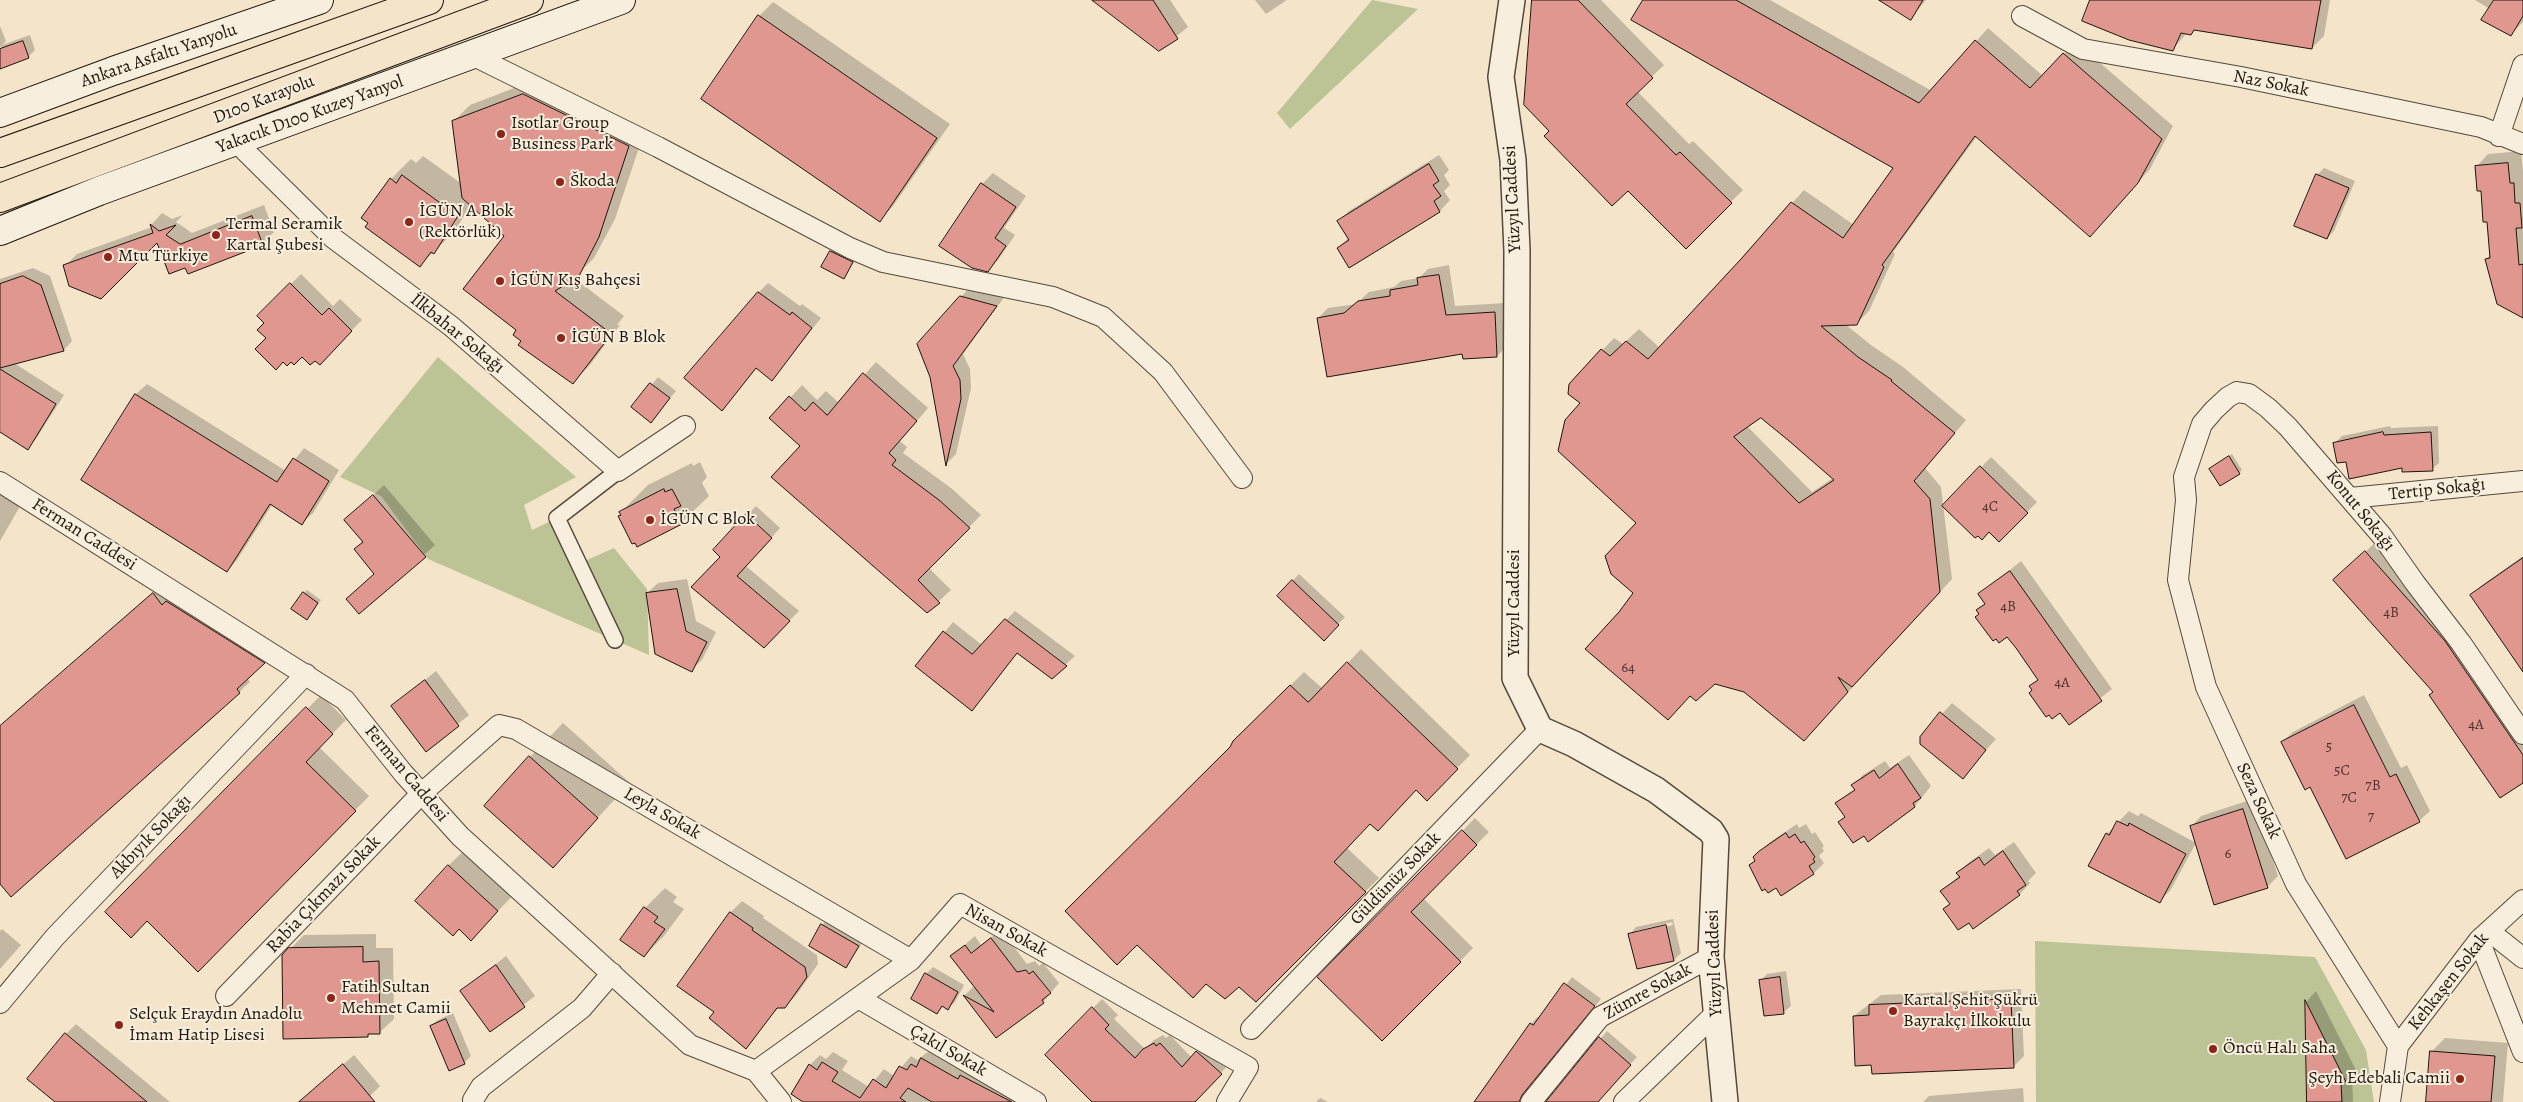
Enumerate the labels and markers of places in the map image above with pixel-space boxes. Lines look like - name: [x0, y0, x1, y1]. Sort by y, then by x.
- place label: Isotlar Group Business Park: [511, 113, 614, 156]
- marker: Isotlar Group Business Park: [495, 128, 507, 140]
- place label: Škoda: [570, 171, 615, 193]
- marker: Škoda: [554, 176, 566, 188]
- place label: İGÜN A Blok (Rektörlük): [419, 201, 513, 243]
- place label: Termal Seramik Kartal Şubesi: [226, 214, 342, 256]
- marker: İGÜN A Blok (Rektörlük): [403, 216, 415, 228]
- marker: Termal Seramik Kartal Şubesi: [210, 229, 222, 241]
- place label: Mtu Türkiye: [118, 246, 208, 268]
- marker: Mtu Türkiye: [102, 251, 114, 263]
- place label: İGÜN Kış Bahçesi: [510, 270, 641, 292]
- marker: İGÜN Kış Bahçesi: [494, 275, 506, 287]
- place label: İGÜN B Blok: [571, 327, 666, 349]
- marker: İGÜN B Blok: [555, 332, 567, 344]
- place label: İGÜN C Blok: [660, 509, 755, 531]
- marker: İGÜN C Blok: [644, 514, 656, 526]
- place label: Fatih Sultan Mehmet Camii: [341, 977, 451, 1020]
- place label: Kartal Şehit Şükrü Bayrakçı İlkokulu: [1903, 990, 2038, 1032]
- marker: Fatih Sultan Mehmet Camii: [325, 992, 337, 1004]
- place label: Selçuk Eraydın Anadolu İmam Hatip Lisesi: [129, 1004, 302, 1046]
- marker: Kartal Şehit Şükrü Bayrakçı İlkokulu: [1887, 1005, 1899, 1017]
- marker: Selçuk Eraydın Anadolu İmam Hatip Lisesi: [113, 1019, 125, 1031]
- place label: Öncü Halı Saha: [2223, 1038, 2336, 1060]
- marker: Öncü Halı Saha: [2207, 1043, 2219, 1055]
- place label: Şeyh Edebali Camii: [2308, 1068, 2450, 1090]
- marker: Şeyh Edebali Camii: [2454, 1073, 2466, 1085]

